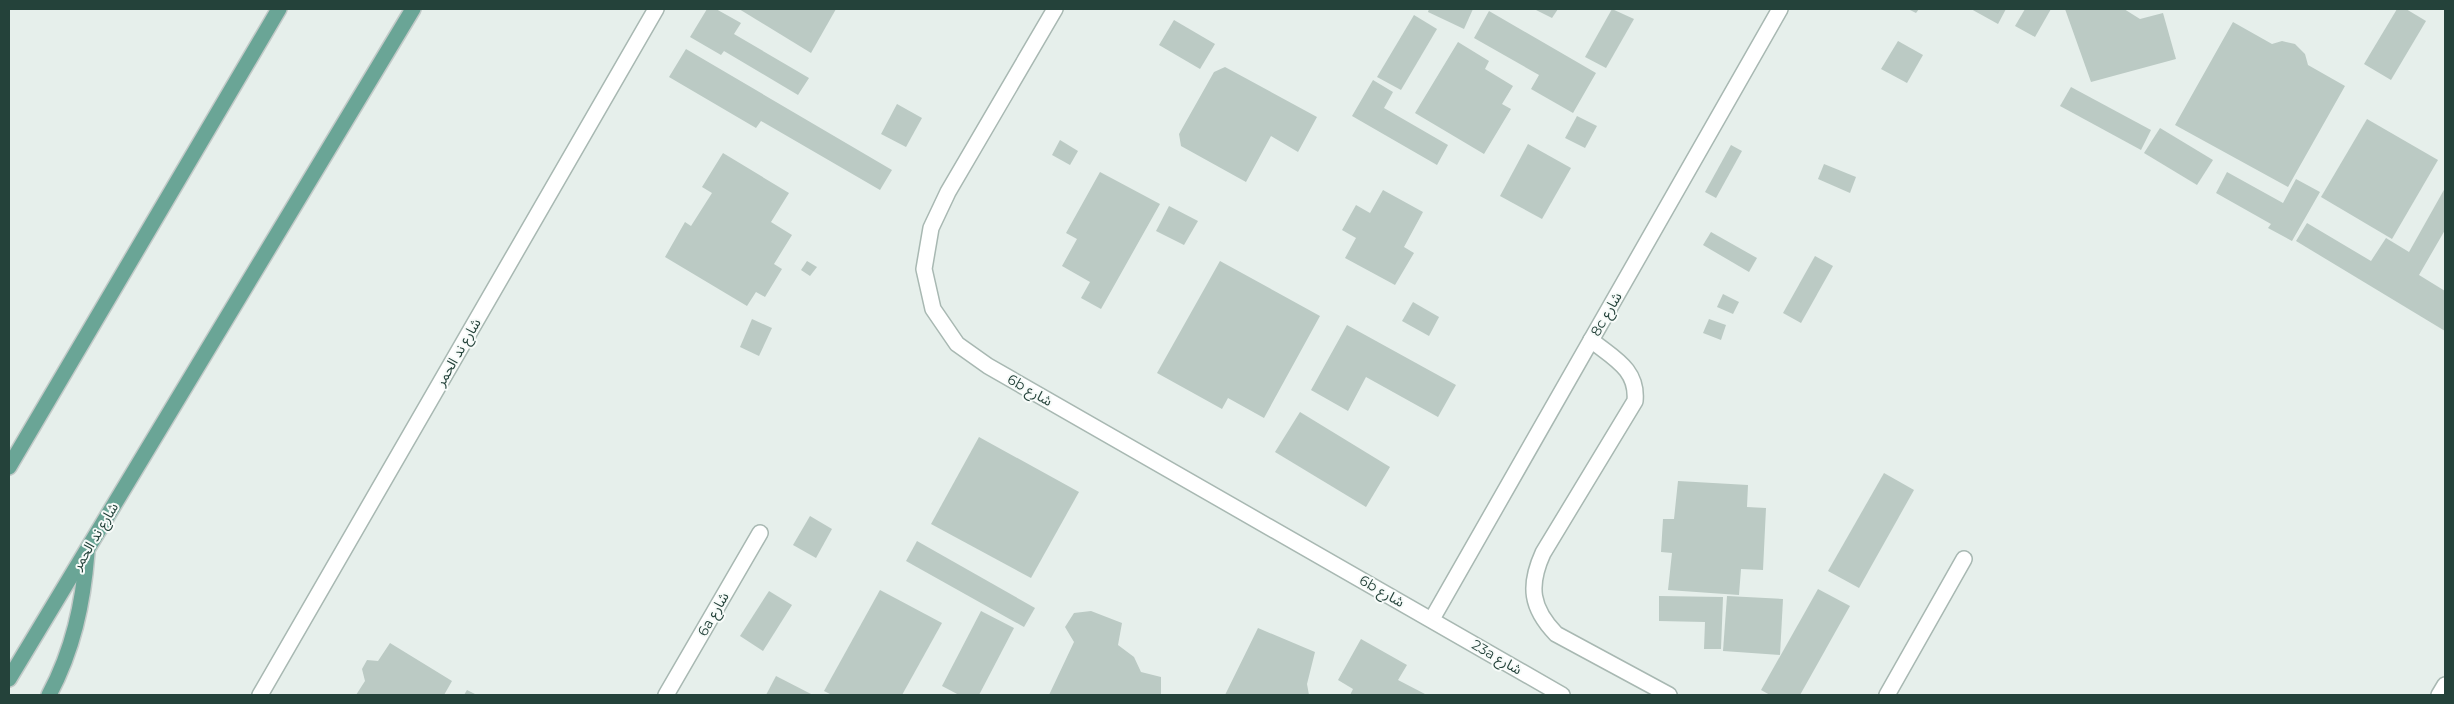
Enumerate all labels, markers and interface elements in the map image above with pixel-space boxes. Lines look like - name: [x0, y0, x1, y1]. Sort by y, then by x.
- street label: 8c شارع: [1586, 289, 1627, 340]
- street label: شارع ند الحمر: [431, 315, 486, 391]
- street label: 6b شارع: [1003, 370, 1056, 412]
- street label: شارع ند الحمر: [67, 499, 124, 575]
- street label: 6b شارع: [1355, 571, 1408, 613]
- street label: 6a شارع: [693, 589, 734, 640]
- street label: 23a شارع: [1468, 635, 1525, 680]

